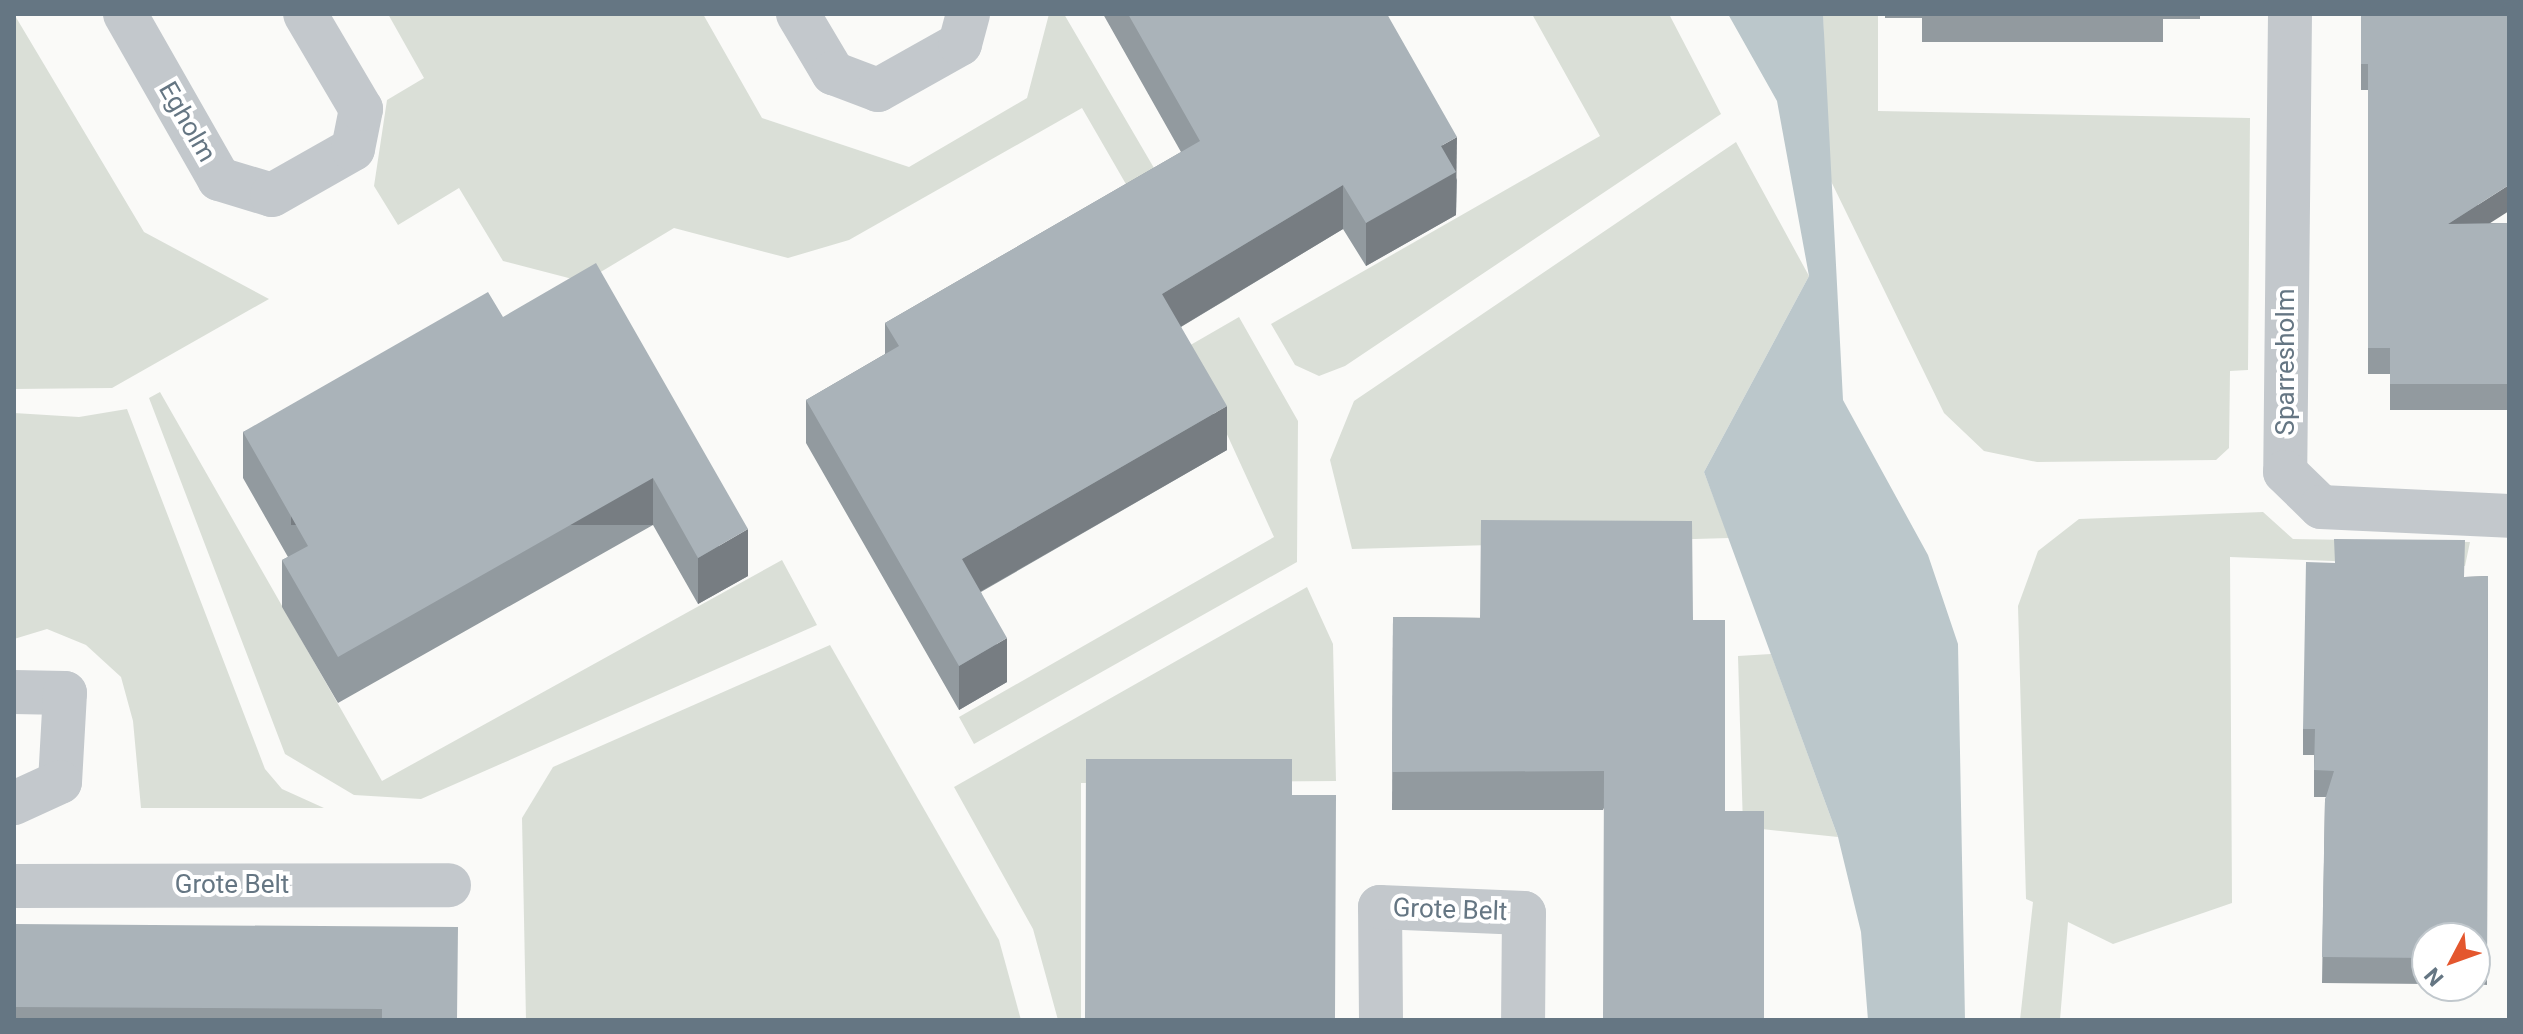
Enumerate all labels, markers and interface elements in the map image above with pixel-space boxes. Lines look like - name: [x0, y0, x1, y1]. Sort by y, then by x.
- street label: Egholm: [152, 76, 222, 168]
- street label: Sparresholm: [2270, 288, 2302, 436]
- street label: Grote Belt: [175, 869, 289, 901]
- street label: Grote Belt: [1392, 892, 1508, 928]
- north arrow: [2411, 922, 2491, 1002]
- text: N: [2419, 963, 2449, 991]

